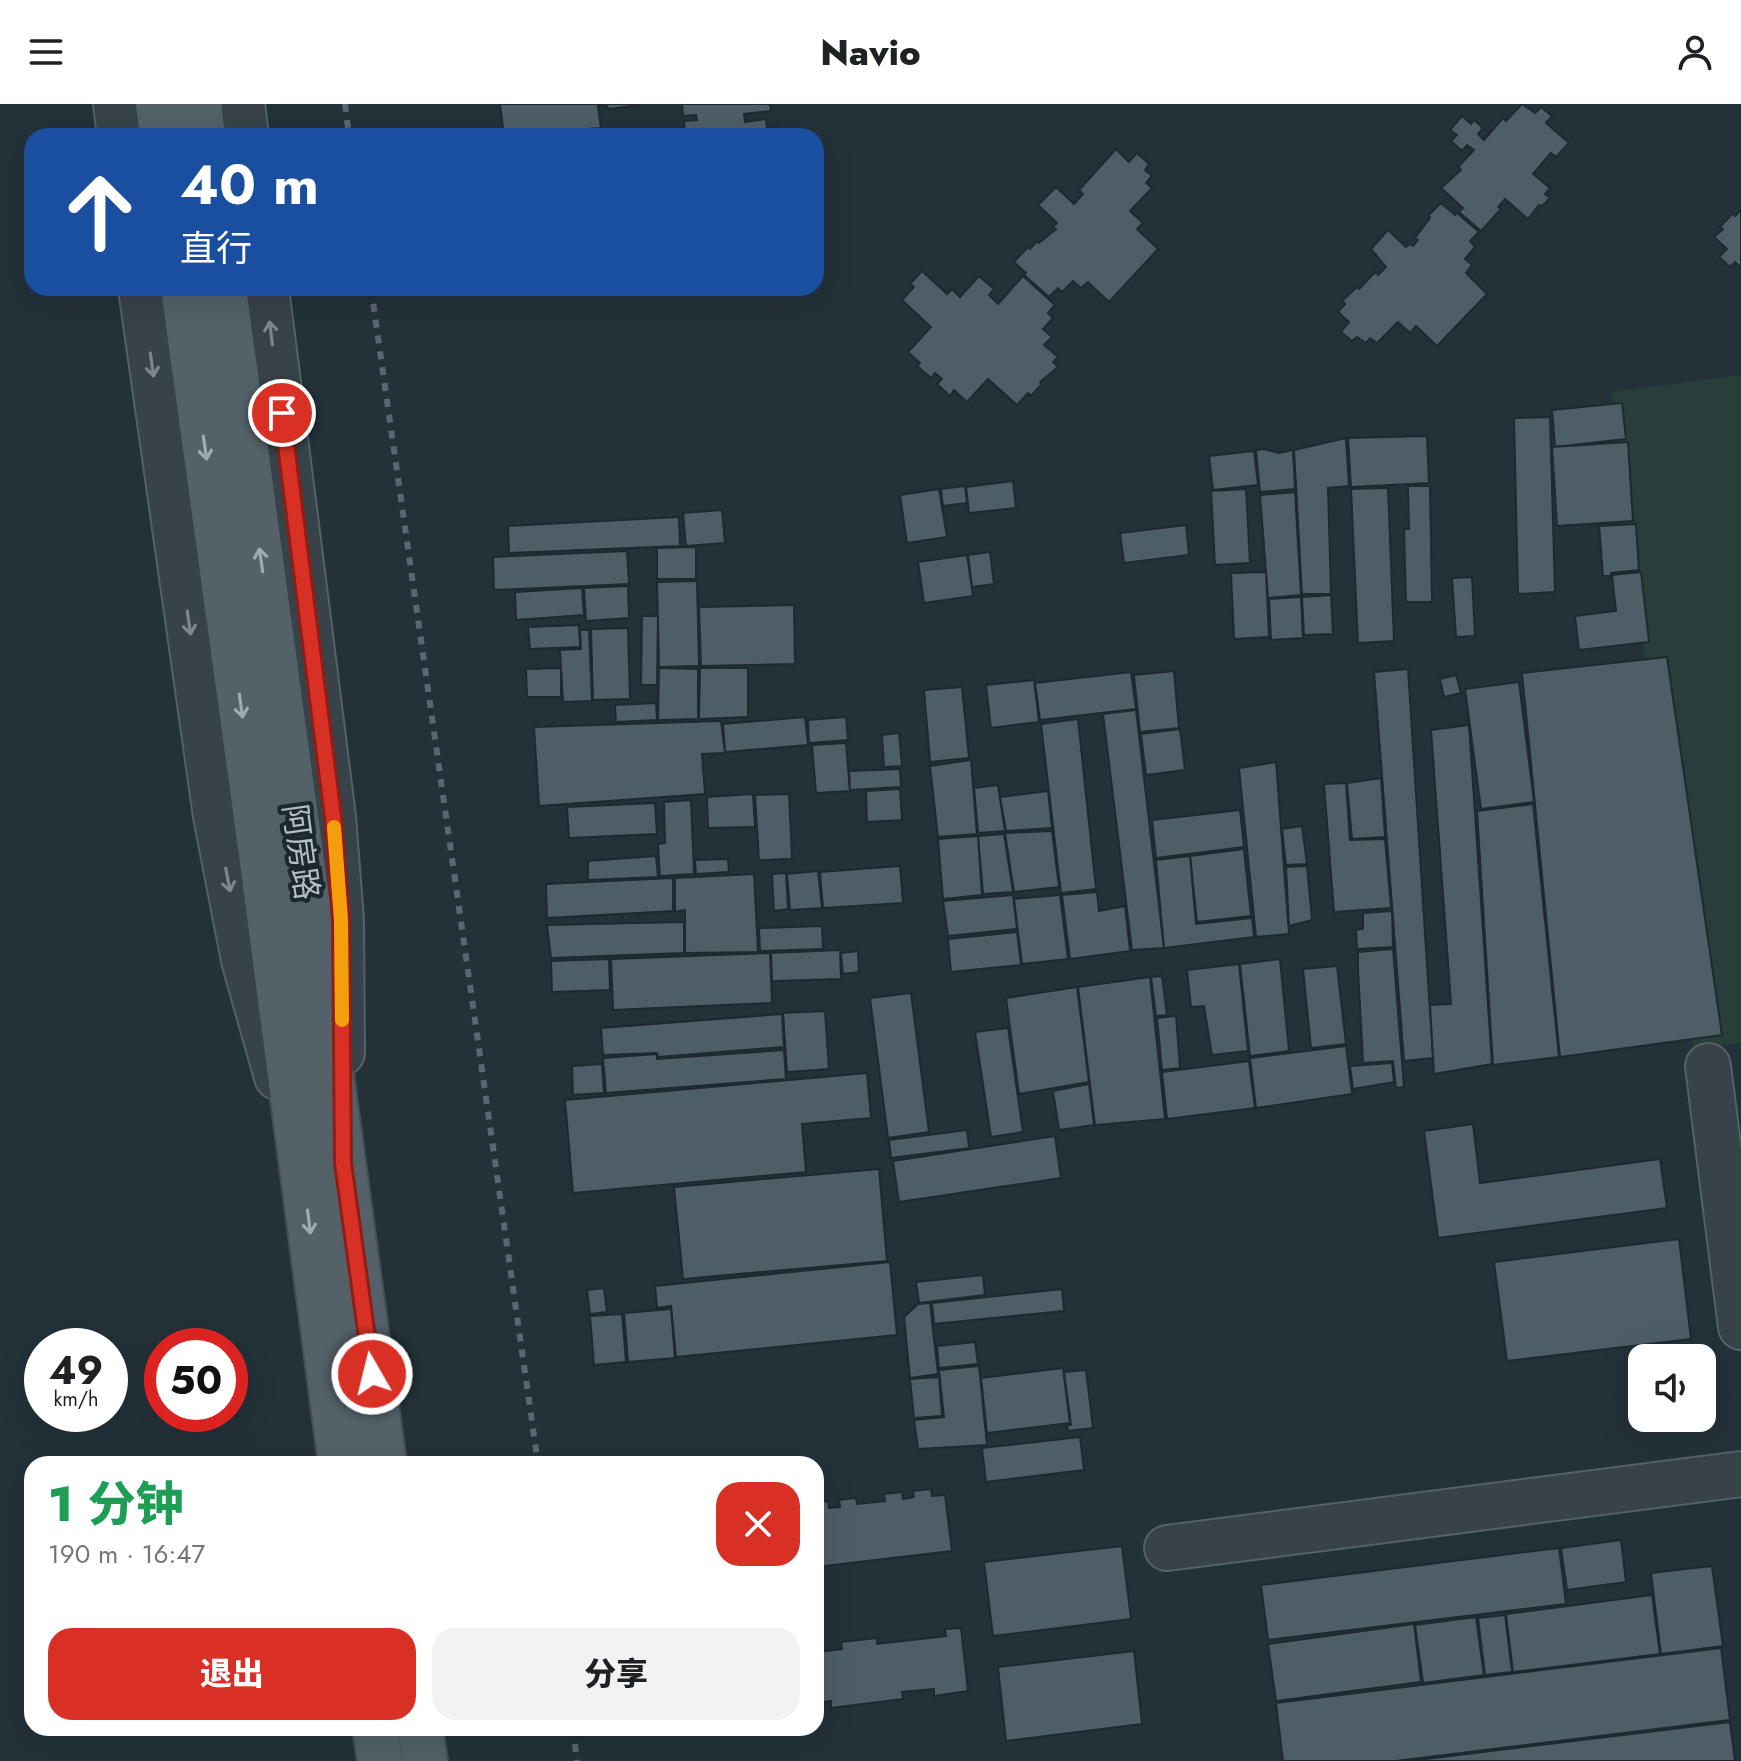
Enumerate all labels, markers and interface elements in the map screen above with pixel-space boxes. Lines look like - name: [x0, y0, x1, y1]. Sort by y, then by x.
- text: Navio: [820, 26, 921, 78]
- icon: menu: [24, 30, 68, 74]
- icon: person: [1673, 30, 1717, 74]
- text: 40 m: [180, 144, 319, 225]
- icon: ahead: [48, 160, 152, 264]
- text: 直行: [180, 222, 252, 274]
- one-way arrow: [264, 321, 279, 347]
- one-way arrow: [145, 352, 160, 377]
- pin: [248, 379, 316, 447]
- icon: arrive: [260, 391, 304, 435]
- one-way arrow: [198, 435, 213, 461]
- one-way arrow: [253, 548, 268, 573]
- one-way arrow: [182, 610, 197, 635]
- one-way arrow: [234, 693, 249, 718]
- street label: 阿房路: [272, 801, 330, 903]
- one-way arrow: [222, 866, 237, 892]
- one-way arrow: [302, 1209, 317, 1234]
- speed limit sign: 50: [144, 1328, 248, 1432]
- position arrow: [330, 1332, 414, 1416]
- text: 49: [49, 1341, 103, 1399]
- map controls: [1628, 1344, 1716, 1432]
- button: sound: [1628, 1344, 1716, 1432]
- text: km/h: [53, 1385, 99, 1414]
- text: 1 分钟: [48, 1470, 184, 1539]
- button: close: [716, 1482, 800, 1566]
- text: 190 m · 16:47: [48, 1535, 205, 1573]
- button: 退出: [48, 1628, 416, 1720]
- button: 分享: [432, 1628, 800, 1720]

